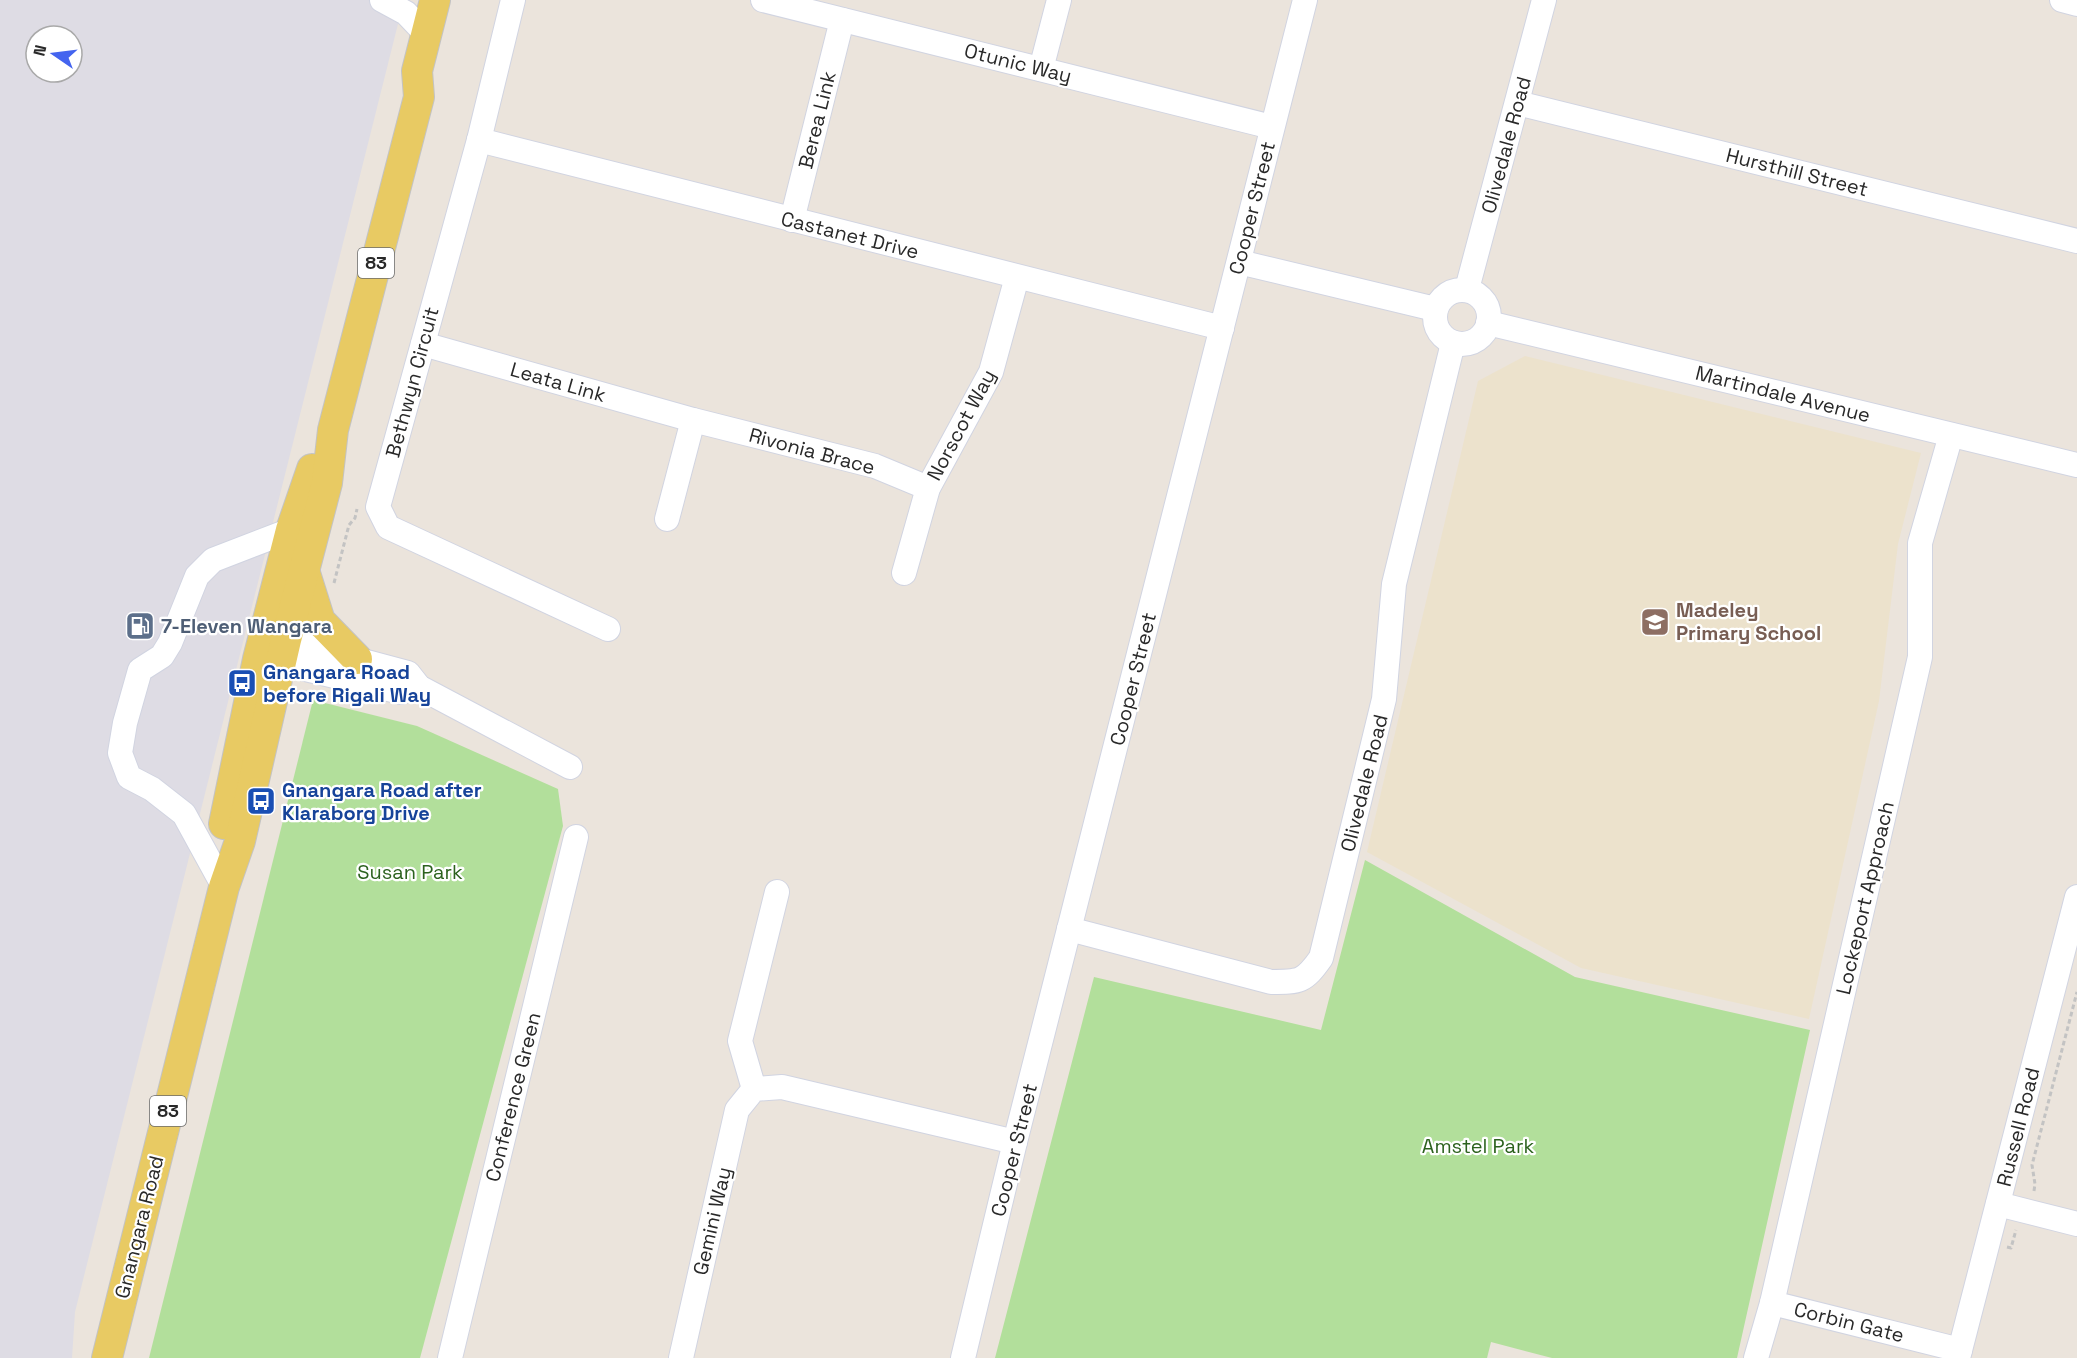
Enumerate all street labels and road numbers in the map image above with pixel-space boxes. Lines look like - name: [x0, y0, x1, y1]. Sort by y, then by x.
- street label: Otunic Way: [962, 37, 1074, 89]
- street label: Berea Link: [792, 68, 842, 171]
- street label: Olivedale Road: [1475, 74, 1537, 216]
- street label: Cooper Street: [1223, 139, 1281, 277]
- street label: Hursthill Street: [1723, 142, 1871, 202]
- street label: Castanet Drive: [778, 205, 922, 265]
- road number: 83: [358, 248, 394, 278]
- street label: Bethwyn Circuit: [379, 304, 445, 460]
- street label: Leata Link: [507, 356, 609, 408]
- street label: Martindale Avenue: [1693, 360, 1873, 428]
- street label: Norscot Way: [921, 365, 1001, 485]
- street label: Rivonia Brace: [746, 422, 878, 480]
- street label: Cooper Street: [1104, 610, 1162, 748]
- street label: Olivedale Road: [1334, 712, 1394, 854]
- street label: Lockeport Approach: [1830, 799, 1900, 997]
- street label: Conference Green: [479, 1009, 547, 1185]
- street label: Russell Road: [1991, 1065, 2045, 1189]
- street label: Cooper Street: [985, 1081, 1043, 1219]
- road number: 83: [150, 1096, 186, 1126]
- street label: Gnangara Road: [109, 1153, 169, 1301]
- street label: Gemini Way: [687, 1164, 737, 1278]
- street label: Corbin Gate: [1791, 1296, 1907, 1348]

